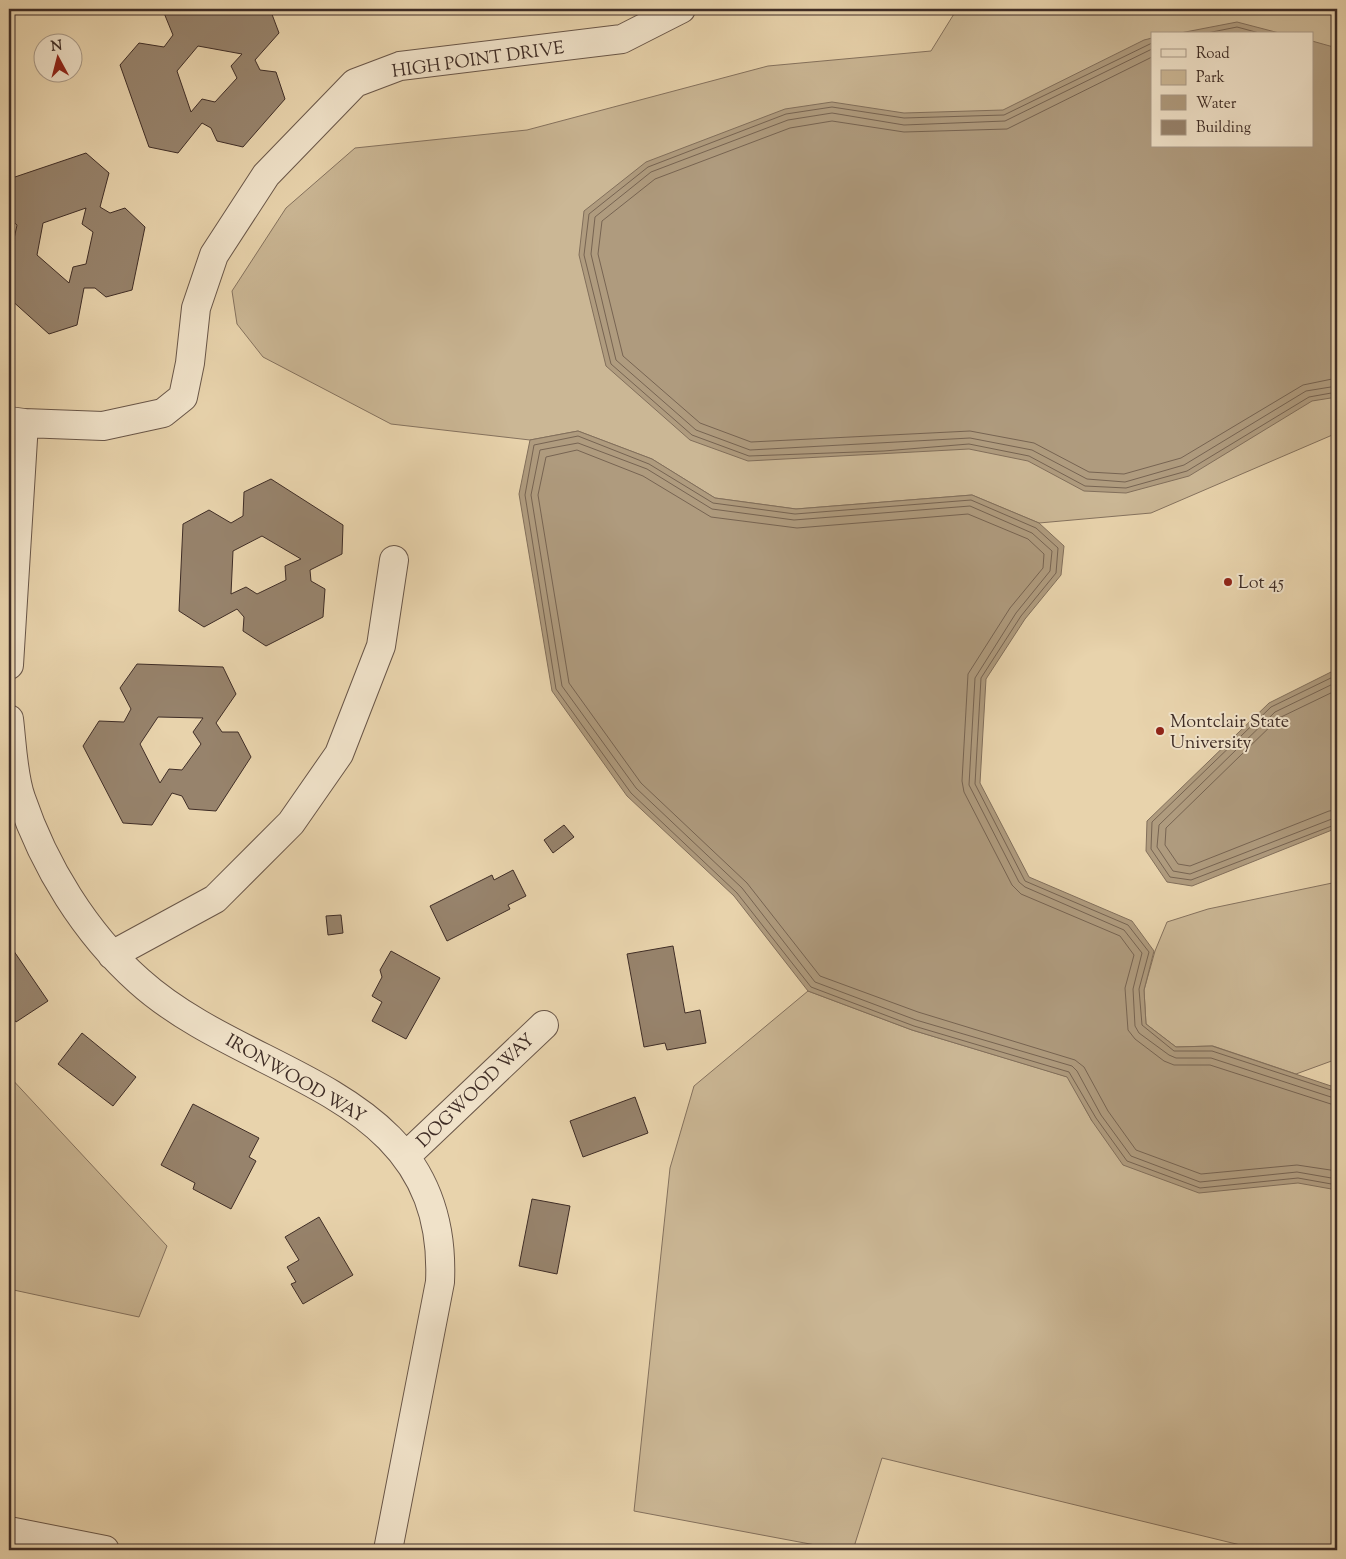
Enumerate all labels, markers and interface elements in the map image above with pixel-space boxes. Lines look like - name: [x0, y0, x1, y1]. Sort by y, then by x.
- north arrow: [32, 32, 82, 82]
- legend: [1151, 32, 1314, 148]
- text: N: [50, 36, 63, 58]
- street label: HIGH POINT DRIVE: [390, 36, 566, 86]
- text: Road: [1196, 44, 1230, 65]
- text: Park: [1196, 68, 1225, 89]
- text: Water: [1196, 94, 1237, 115]
- text: Building: [1196, 118, 1251, 139]
- place label: Lot 45: [1238, 571, 1284, 597]
- marker: Lot 45: [1222, 576, 1234, 588]
- place label: Montclair State University: [1170, 710, 1289, 757]
- marker: Montclair State University: [1154, 725, 1166, 737]
- street label: DOGWOOD WAY: [412, 1028, 541, 1155]
- street label: IRONWOOD WAY: [220, 1029, 370, 1131]

